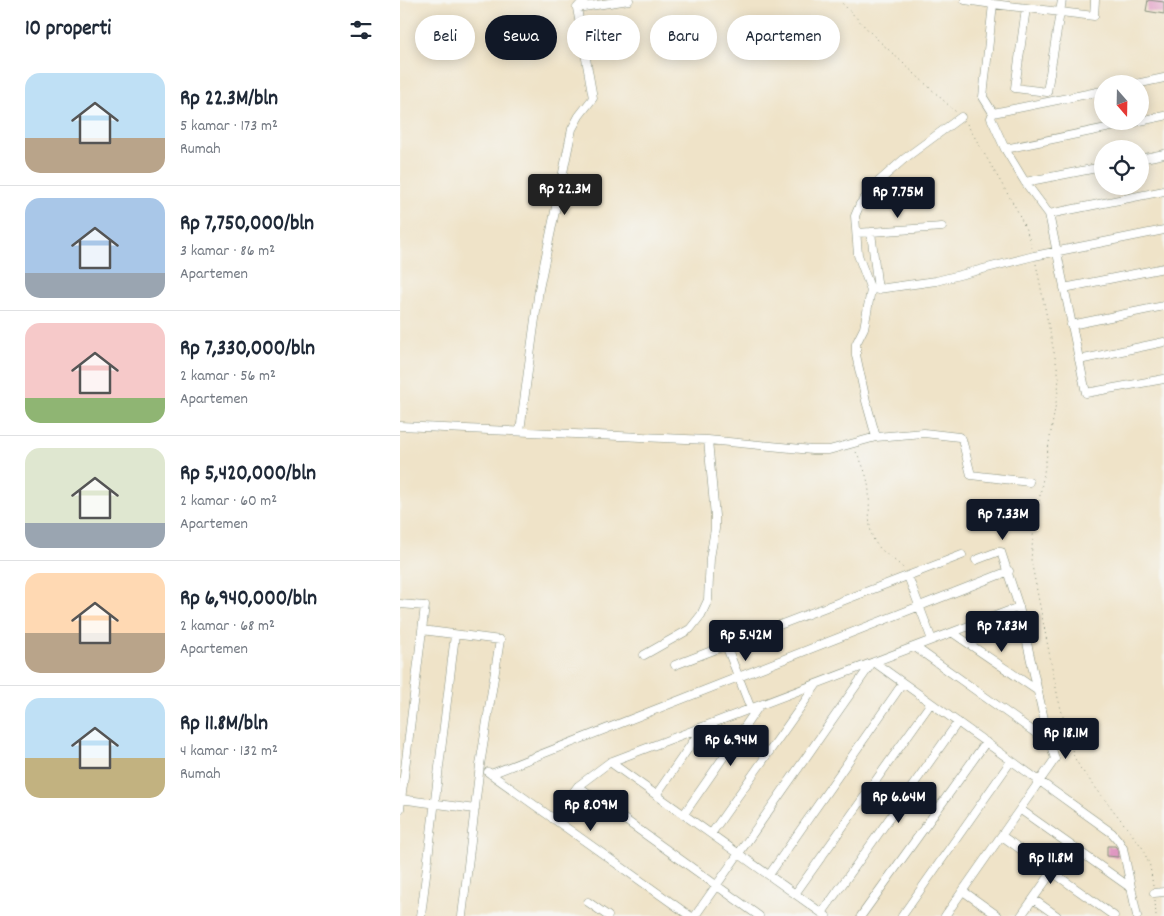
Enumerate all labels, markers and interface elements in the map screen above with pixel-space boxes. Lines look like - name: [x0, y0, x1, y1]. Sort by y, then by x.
- text: 10 properti: [25, 15, 111, 45]
- chip: Beli: [415, 15, 475, 60]
- chip: Sewa: [485, 15, 557, 60]
- chip: Filter: [567, 15, 640, 60]
- chip: Baru: [650, 15, 717, 60]
- chip: Apartemen: [727, 15, 840, 60]
- icon: filters: [347, 16, 375, 44]
- north arrow: [1094, 75, 1149, 130]
- map controls: [1094, 75, 1149, 195]
- text: Rp 22.3M/bln: [180, 85, 278, 115]
- icon: home: [65, 93, 125, 153]
- text: 5 kamar · 173 m²: [180, 115, 278, 138]
- text: Rumah: [180, 138, 221, 161]
- button: locate: [1094, 140, 1149, 195]
- pin: Rp 22.3M: [513, 174, 617, 216]
- pin: Rp 7.75M: [846, 176, 950, 219]
- text: Rp 22.3M: [539, 178, 591, 201]
- text: Rp 7.75M: [873, 181, 923, 204]
- text: Rp 7,750,000/bln: [180, 210, 314, 240]
- icon: home: [65, 218, 125, 278]
- text: 3 kamar · 86 m²: [180, 240, 275, 263]
- text: Apartemen: [180, 263, 248, 286]
- text: Rp 7,330,000/bln: [180, 335, 315, 365]
- icon: home: [65, 343, 125, 403]
- text: 2 kamar · 56 m²: [180, 365, 276, 388]
- text: Apartemen: [180, 388, 248, 411]
- text: Rp 5,420,000/bln: [180, 460, 316, 490]
- icon: home: [65, 468, 125, 528]
- text: 2 kamar · 60 m²: [180, 490, 277, 513]
- pin: Rp 7.33M: [951, 498, 1055, 541]
- text: Rp 7.33M: [977, 503, 1029, 526]
- text: Apartemen: [180, 513, 248, 536]
- text: Rp 6,940,000/bln: [180, 585, 317, 615]
- icon: home: [65, 593, 125, 653]
- pin: Rp 7.83M: [950, 610, 1054, 653]
- text: 2 kamar · 68 m²: [180, 615, 275, 638]
- text: Rp 7.83M: [977, 615, 1027, 638]
- pin: Rp 5.42M: [694, 620, 798, 662]
- text: Rp 5.42M: [720, 624, 772, 647]
- text: Apartemen: [180, 638, 248, 661]
- text: Rp 11.8M/bln: [180, 710, 268, 740]
- icon: home: [65, 718, 125, 778]
- pin: Rp 18.1M: [1014, 718, 1118, 760]
- text: Rp 18.1M: [1044, 722, 1088, 745]
- pin: Rp 6.94M: [679, 724, 783, 767]
- text: Rp 6.94M: [705, 729, 757, 752]
- text: 4 kamar · 132 m²: [180, 740, 278, 763]
- text: Rumah: [180, 763, 221, 786]
- pin: Rp 6.64M: [847, 782, 951, 824]
- text: Rp 6.64M: [872, 786, 926, 809]
- pin: Rp 8.09M: [539, 790, 643, 832]
- text: Rp 8.09M: [564, 794, 618, 817]
- pin: Rp 11.8M: [999, 842, 1103, 885]
- text: Rp 11.8M: [1029, 847, 1073, 870]

